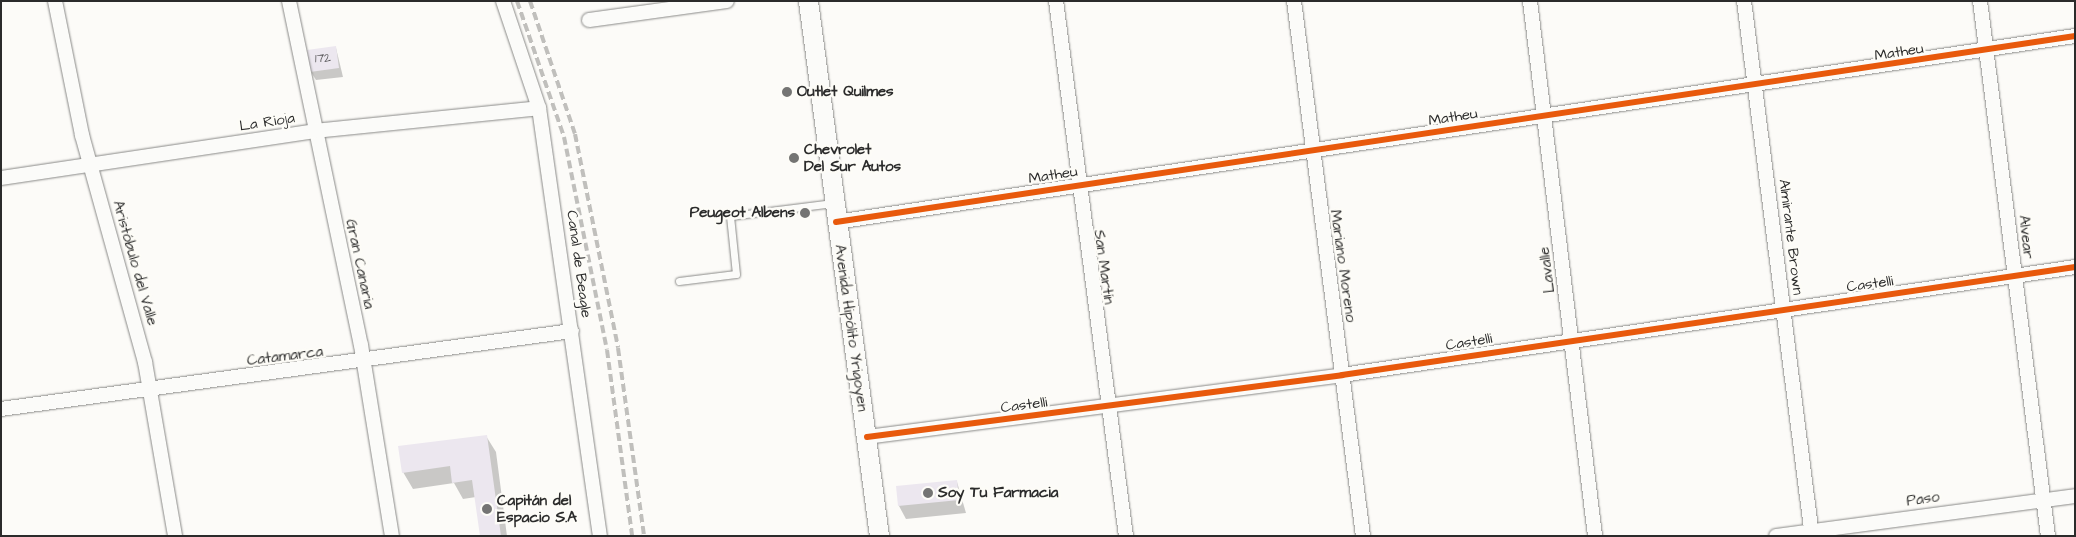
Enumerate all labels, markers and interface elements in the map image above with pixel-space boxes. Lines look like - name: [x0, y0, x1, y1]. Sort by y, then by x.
- street label: Matheu: [1873, 39, 1925, 65]
- house number: 172: [315, 52, 331, 66]
- place label: Outlet Quilmes: [797, 83, 894, 101]
- marker: Outlet Quilmes: [781, 86, 793, 98]
- street label: Matheu: [1427, 104, 1479, 130]
- street label: La Rioja: [238, 109, 296, 135]
- place label: Chevrolet Del Sur Autos: [804, 140, 901, 175]
- marker: Chevrolet Del Sur Autos: [788, 152, 800, 164]
- street label: Matheu: [1027, 162, 1079, 188]
- street label: Almirante Brown: [1775, 178, 1807, 296]
- street label: Aristóbulo del Valle: [109, 198, 161, 328]
- place label: Peugeot Albens: [690, 204, 795, 222]
- marker: Peugeot Albens: [799, 207, 811, 219]
- street label: Canal de Beagle: [563, 209, 595, 319]
- street label: Mariano Moreno: [1326, 209, 1360, 323]
- street label: Alvear: [2014, 214, 2038, 260]
- street label: Gran Canaria: [342, 217, 378, 311]
- street label: San Martín: [1090, 229, 1118, 305]
- street label: Avenida Hipólito Yrigoyen: [830, 243, 872, 413]
- street label: Lavalle: [1535, 246, 1559, 294]
- street label: Castelli: [1846, 272, 1894, 296]
- street label: Castelli: [1444, 329, 1494, 355]
- street label: Catamarca: [246, 342, 324, 370]
- street label: Castelli: [1000, 393, 1048, 417]
- place label: Soy Tu Farmacia: [938, 484, 1058, 502]
- marker: Soy Tu Farmacia: [922, 487, 934, 499]
- street label: Paso: [1905, 488, 1941, 510]
- place label: Capitán del Espacio S.A: [497, 491, 577, 526]
- marker: Capitán del Espacio S.A: [481, 503, 493, 515]

